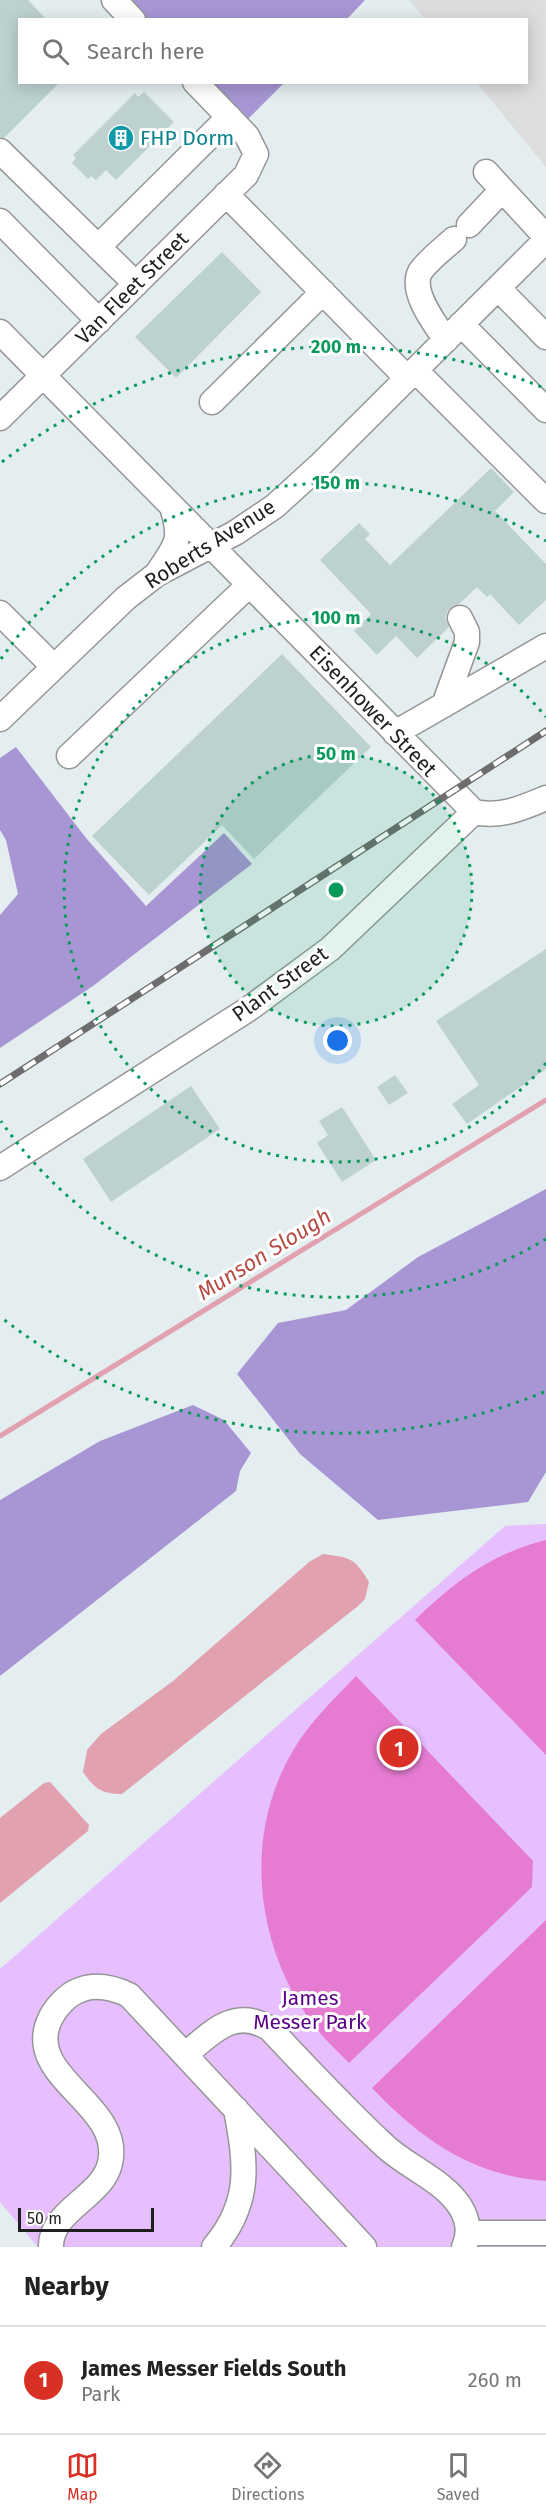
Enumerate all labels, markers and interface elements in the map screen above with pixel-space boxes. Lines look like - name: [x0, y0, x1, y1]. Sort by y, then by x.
- search box: [18, 18, 528, 84]
- icon: search: [39, 35, 72, 68]
- text: Search here: [87, 38, 205, 65]
- building icon: FHP Dorm: [106, 123, 136, 153]
- place label: FHP Dorm: [140, 125, 234, 151]
- street label: Van Fleet Street: [70, 226, 194, 350]
- text: 200 m: [311, 336, 361, 358]
- text: 150 m: [312, 472, 360, 494]
- street label: Roberts Avenue: [140, 493, 280, 595]
- text: 100 m: [312, 607, 360, 629]
- street label: Eisenhower Street: [304, 640, 443, 782]
- text: 50 m: [316, 743, 356, 765]
- centre of rings: [326, 880, 346, 900]
- street label: Plant Street: [227, 940, 333, 1027]
- your location: [323, 1026, 352, 1055]
- water label: Munson Slough: [192, 1202, 336, 1306]
- pin: 1: [380, 1726, 418, 1770]
- park label: James Messer Park: [253, 1985, 367, 2035]
- scale bar: [18, 2205, 154, 2232]
- text: 50 m: [27, 2209, 62, 2228]
- text: Nearby: [24, 2271, 109, 2302]
- text: James Messer Fields South: [81, 2355, 346, 2382]
- text: 1: [39, 2368, 48, 2392]
- text: 260 m: [468, 2368, 522, 2392]
- text: Park: [81, 2382, 120, 2406]
- tab: Map: [66, 2449, 99, 2504]
- tab: Directions: [231, 2449, 305, 2504]
- tab: Saved: [437, 2449, 480, 2504]

